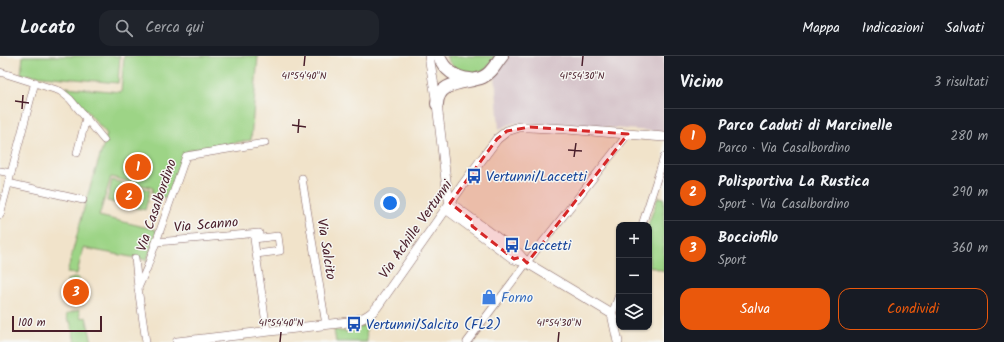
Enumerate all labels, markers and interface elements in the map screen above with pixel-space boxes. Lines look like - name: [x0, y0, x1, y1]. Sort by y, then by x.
- search box: [99, 10, 379, 46]
- text: Locato: [20, 13, 75, 43]
- text: Cerca qui: [145, 16, 204, 40]
- icon: search: [113, 17, 135, 39]
- text: Mappa: [802, 17, 840, 39]
- text: Indicazioni: [862, 17, 923, 39]
- text: Salvati: [945, 17, 984, 39]
- text: 41°54'40"N: [282, 68, 327, 84]
- text: 41°54'30"N: [559, 68, 605, 84]
- text: Vicino: [680, 69, 723, 96]
- text: 3 risultati: [934, 72, 988, 93]
- text: Parco Caduti di Marcinelle: [718, 114, 892, 138]
- text: 1: [691, 126, 695, 147]
- text: 280 m: [951, 126, 988, 147]
- text: Parco · Via Casalbordino: [718, 138, 850, 159]
- pin: 1: [125, 152, 151, 182]
- street label: Via Casalbordino: [131, 156, 183, 254]
- place label: Vertunni/Laccetti: [486, 166, 588, 188]
- bus stop icon: Vertunni/Laccetti: [465, 167, 483, 185]
- text: Polisportiva La Rustica: [718, 170, 869, 194]
- street label: Via Achille Vertunni: [374, 175, 459, 283]
- pin: 2: [116, 181, 142, 211]
- text: 2: [689, 182, 697, 203]
- text: 290 m: [952, 182, 988, 203]
- your location: [380, 193, 400, 213]
- text: Sport · Via Casalbordino: [718, 194, 849, 215]
- street label: Via Scanno: [173, 211, 239, 239]
- street label: Via Salcito: [310, 217, 342, 281]
- map controls: [616, 222, 652, 330]
- button: +: [616, 222, 652, 258]
- text: Bocciofilo: [718, 226, 778, 250]
- place label: Laccetti: [524, 235, 572, 257]
- bus stop icon: Laccetti: [503, 236, 521, 254]
- text: 3: [689, 238, 697, 259]
- text: 360 m: [951, 238, 988, 259]
- text: Sport: [718, 250, 746, 271]
- button: −: [616, 258, 652, 294]
- pin: 3: [63, 277, 89, 307]
- place label: Forno: [501, 287, 533, 309]
- shop icon: Forno: [480, 288, 498, 306]
- button: Salva: [680, 288, 830, 330]
- button: Condividi: [838, 288, 988, 330]
- button: layers: [616, 294, 652, 330]
- scale bar: [12, 314, 102, 333]
- text: 100 m: [18, 314, 46, 332]
- place label: Vertunni/Salcito (FL2): [366, 314, 501, 336]
- text: 41°54'40"N: [259, 315, 304, 331]
- bus stop icon: Vertunni/Salcito (FL2): [345, 315, 363, 333]
- text: 41°54'30"N: [536, 315, 582, 331]

